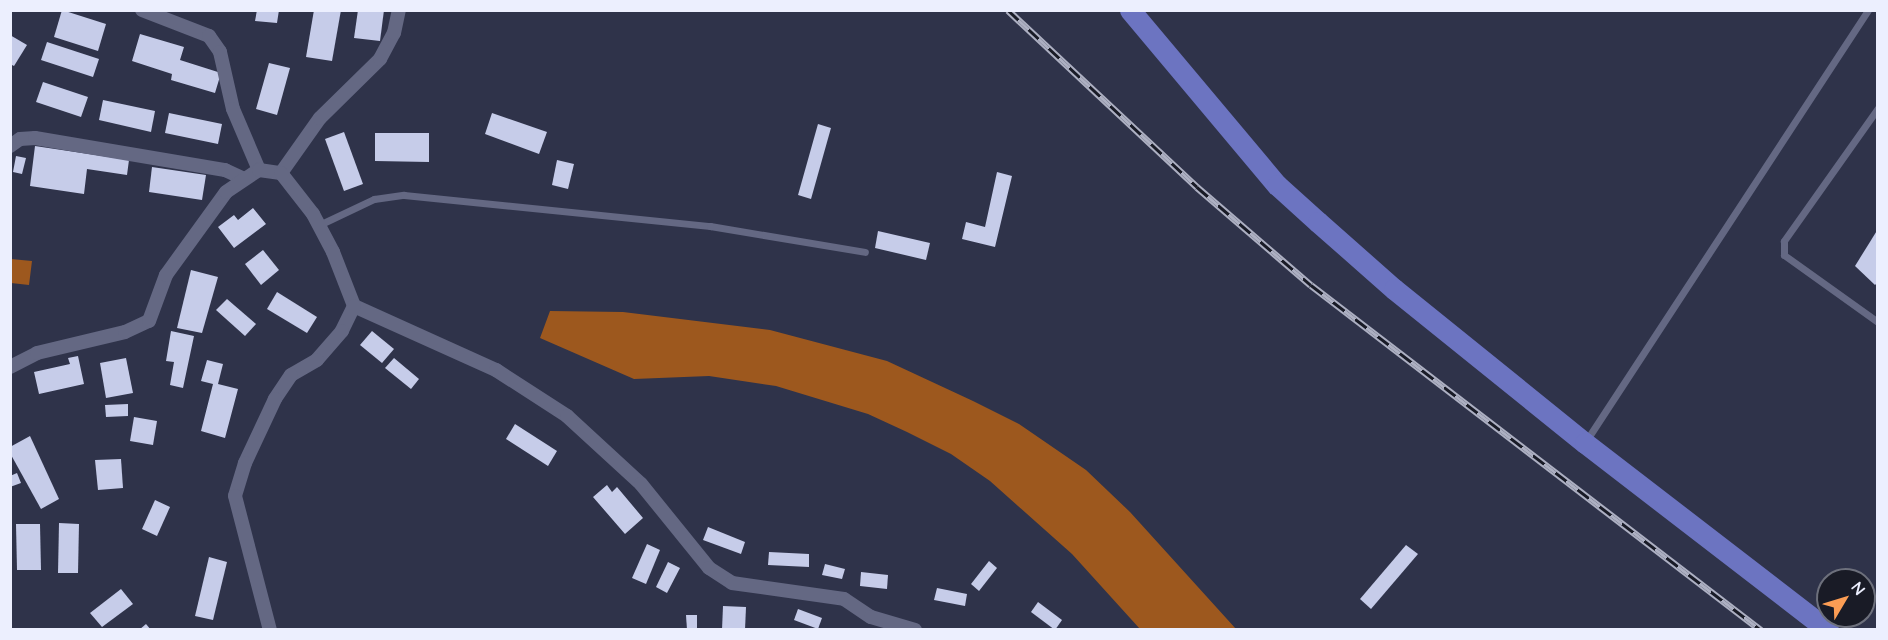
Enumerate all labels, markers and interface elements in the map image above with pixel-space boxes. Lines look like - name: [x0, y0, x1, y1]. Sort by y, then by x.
- north arrow: [1816, 568, 1876, 628]
- text: N: [1847, 577, 1870, 599]

